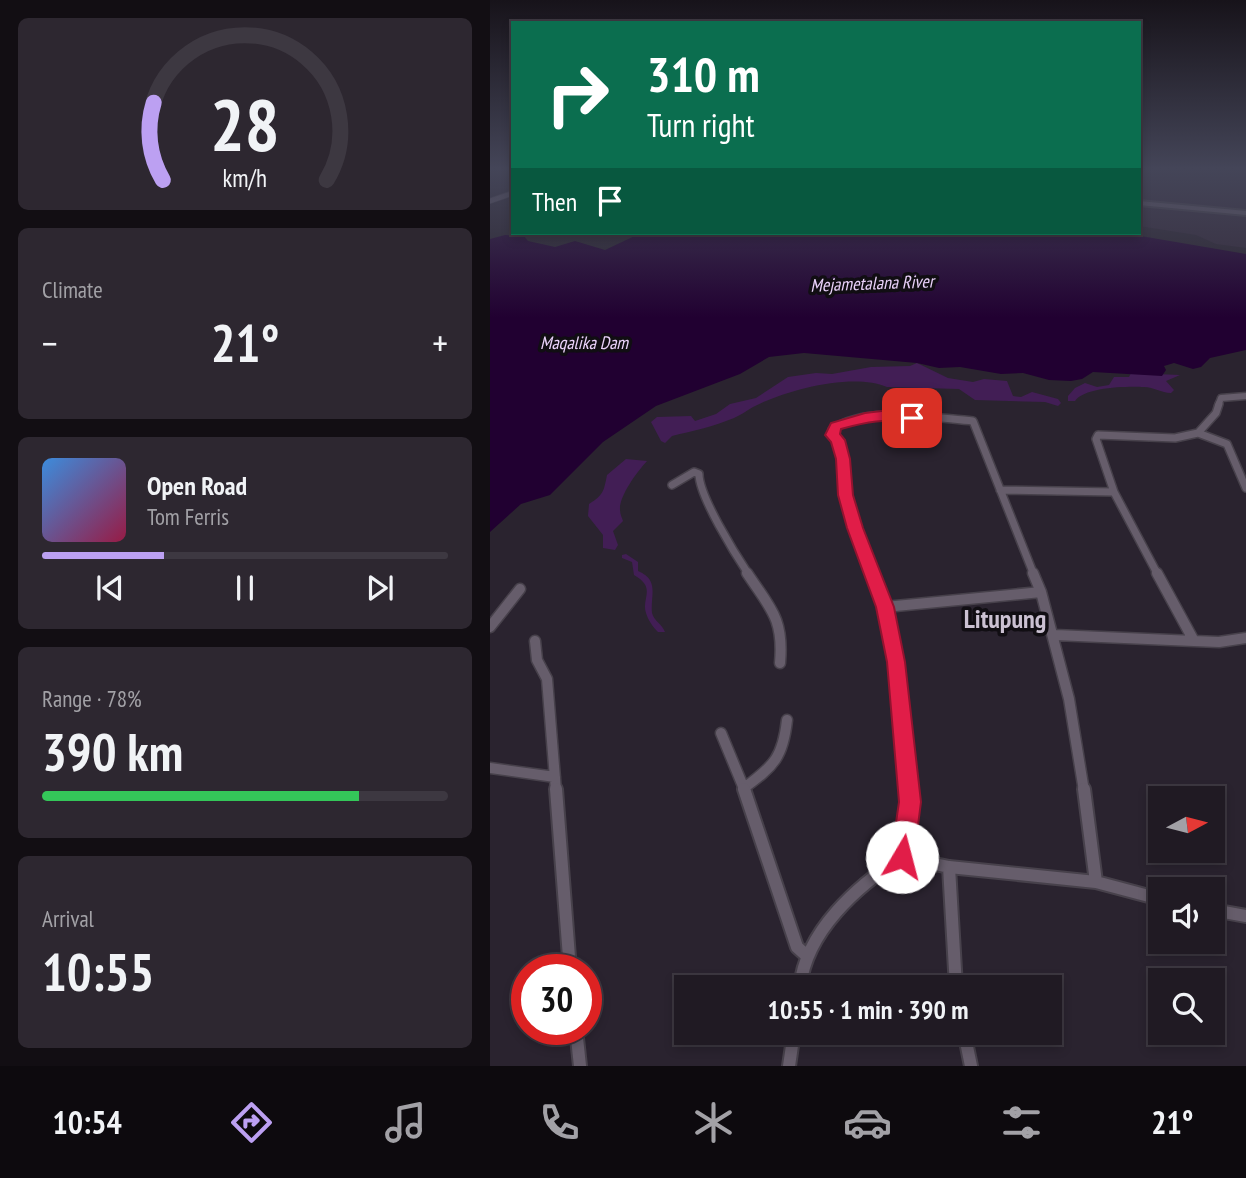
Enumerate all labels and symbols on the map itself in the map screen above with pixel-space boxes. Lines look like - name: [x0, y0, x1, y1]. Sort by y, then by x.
- water label: Mejametalana River: [810, 269, 937, 297]
- water label: Maqalika Dam: [540, 331, 629, 354]
- pin: [882, 388, 942, 448]
- district label: Litupung: [964, 602, 1046, 635]
- north arrow: [1148, 786, 1225, 863]
- position arrow: [865, 820, 939, 894]
- speed limit sign: 30: [511, 954, 602, 1045]

